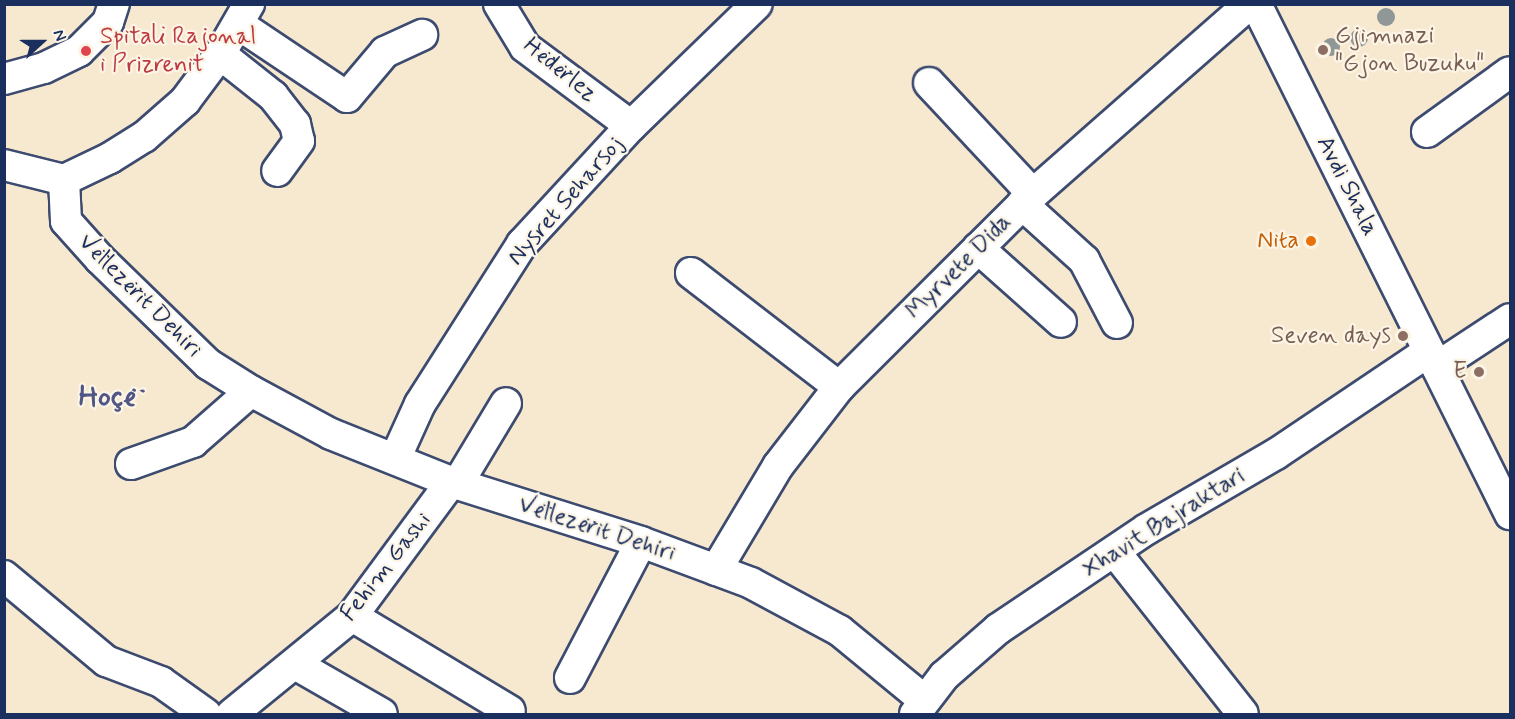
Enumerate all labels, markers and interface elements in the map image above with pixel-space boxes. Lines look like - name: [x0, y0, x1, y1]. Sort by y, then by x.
- north arrow: [12, 12, 72, 72]
- place label: Gjimnazi "Gjon Buzuku": [1335, 22, 1484, 78]
- place label: Spitali Rajonal i Prizrenit: [100, 23, 256, 79]
- text: N: [48, 27, 71, 44]
- street label: Hëdërlez: [517, 31, 603, 109]
- marker: Spitali Rajonal i Prizrenit: [77, 42, 95, 60]
- marker: Gjimnazi "Gjon Buzuku": [1316, 43, 1330, 57]
- street label: Nysret Seharsoj: [501, 130, 631, 272]
- street label: Avdi Shala: [1310, 133, 1384, 239]
- street label: Myrvete Dida: [900, 208, 1018, 326]
- place label: Nita: [1257, 227, 1299, 255]
- street label: Vëllezërit Dehiri: [72, 228, 208, 364]
- marker: Nita: [1304, 234, 1318, 248]
- place label: Seven days: [1274, 322, 1391, 350]
- marker: Seven days: [1396, 329, 1410, 343]
- place label: E: [1453, 358, 1467, 386]
- marker: E: [1472, 365, 1486, 379]
- district label: Hoçë: [78, 379, 136, 415]
- street label: Xhavit Bajraktari: [1077, 461, 1251, 585]
- street label: Vëllezërit Dehiri: [514, 490, 680, 568]
- street label: Fehim Gashi: [335, 508, 437, 626]

